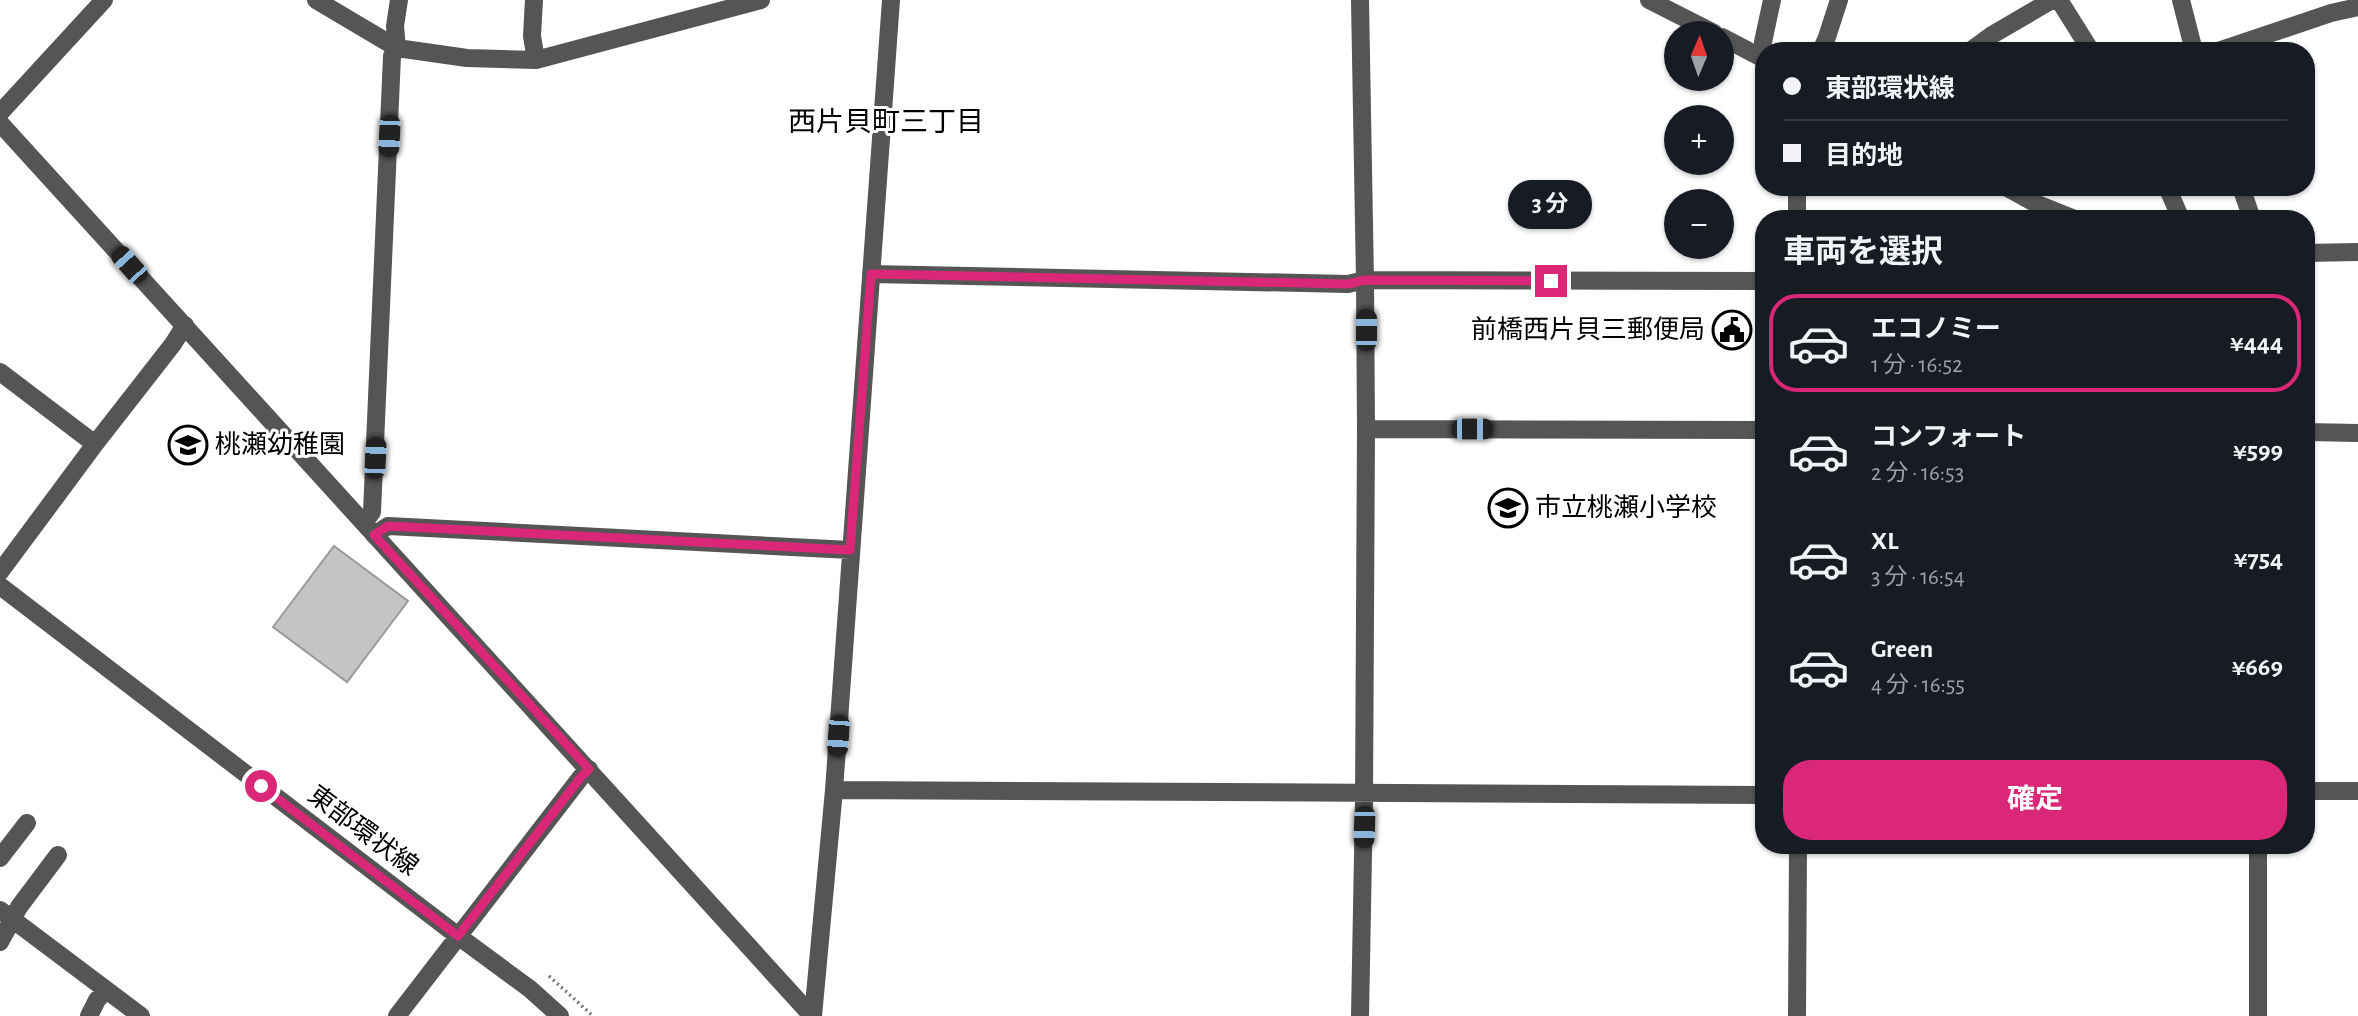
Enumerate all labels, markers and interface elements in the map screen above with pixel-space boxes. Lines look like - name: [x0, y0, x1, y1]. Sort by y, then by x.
- north arrow: [1664, 21, 1734, 91]
- map controls: [1664, 21, 1734, 259]
- text: 東部環状線: [1825, 76, 1955, 102]
- button: +: [1664, 105, 1734, 175]
- district label: 西片貝町三丁目: [788, 107, 984, 137]
- car: [378, 114, 401, 158]
- text: 目的地: [1825, 143, 1903, 169]
- callout: 3 分: [1509, 180, 1593, 229]
- button: −: [1664, 189, 1734, 259]
- text: 3 分: [1532, 193, 1568, 216]
- text: 車両を選択: [1783, 236, 1943, 268]
- car: [108, 242, 151, 288]
- route end: [1535, 265, 1567, 297]
- car: [1356, 309, 1377, 351]
- public building icon: 前橋西片貝三郵便局: [1711, 309, 1753, 351]
- icon: car: [1787, 312, 1850, 375]
- place label: 前橋西片貝三郵便局: [1471, 316, 1705, 343]
- text: エコノミー: [1871, 316, 2001, 342]
- text: ¥444: [2230, 330, 2283, 356]
- text: 1 分 · 16:52: [1871, 354, 1963, 377]
- car: [1452, 419, 1494, 440]
- icon: car: [1787, 420, 1850, 483]
- school or university icon: 桃瀬幼稚園: [167, 424, 209, 466]
- text: コンフォート: [1871, 424, 2026, 450]
- place label: 桃瀬幼稚園: [215, 430, 345, 458]
- car: [364, 436, 387, 480]
- text: ¥599: [2233, 438, 2283, 464]
- text: 2 分 · 16:53: [1871, 462, 1964, 485]
- school or university icon: 市立桃瀬小学校: [1487, 487, 1529, 529]
- place label: 市立桃瀬小学校: [1535, 493, 1717, 521]
- icon: car: [1787, 528, 1850, 591]
- text: XL: [1871, 528, 1898, 554]
- text: ¥754: [2234, 546, 2283, 572]
- text: 3 分 · 16:54: [1871, 566, 1965, 589]
- icon: car: [1787, 636, 1850, 699]
- text: Green: [1871, 636, 1933, 662]
- text: ¥669: [2232, 654, 2283, 680]
- text: 4 分 · 16:55: [1871, 674, 1965, 697]
- car: [827, 714, 850, 758]
- button: 確定: [1783, 760, 2287, 840]
- route start: [245, 770, 277, 802]
- street label: 東部環状線: [303, 781, 423, 881]
- car: [1353, 806, 1376, 848]

